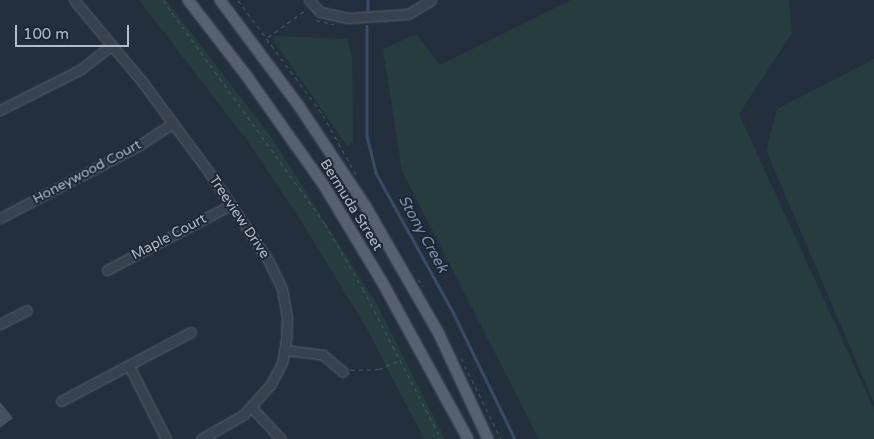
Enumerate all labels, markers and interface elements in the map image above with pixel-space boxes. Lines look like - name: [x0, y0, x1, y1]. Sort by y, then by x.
- scale bar: [18, 15, 131, 47]
- text: 100 m: [23, 25, 69, 43]
- street label: Honeywood Court: [30, 136, 144, 208]
- street label: Bermuda Street: [316, 156, 386, 254]
- street label: Treeview Drive: [205, 172, 273, 262]
- water label: Stony Creek: [394, 192, 452, 276]
- street label: Maple Court: [129, 210, 209, 264]

